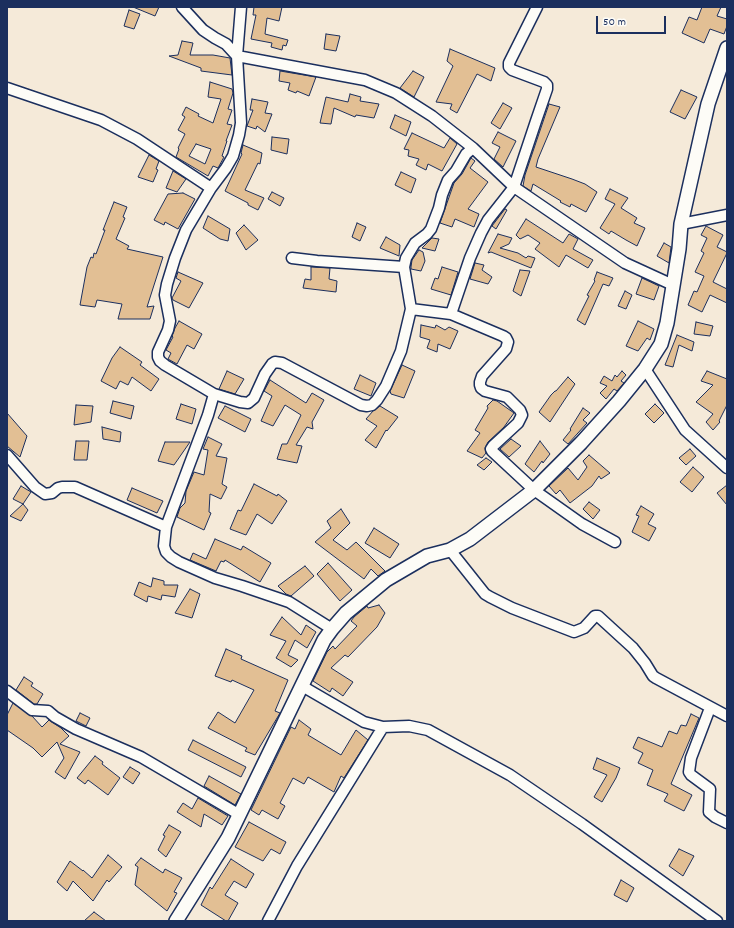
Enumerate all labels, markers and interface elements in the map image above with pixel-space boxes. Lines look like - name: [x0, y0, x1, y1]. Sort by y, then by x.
- scale bar: [598, 8, 668, 34]
- text: 50 m: [603, 14, 626, 31]

